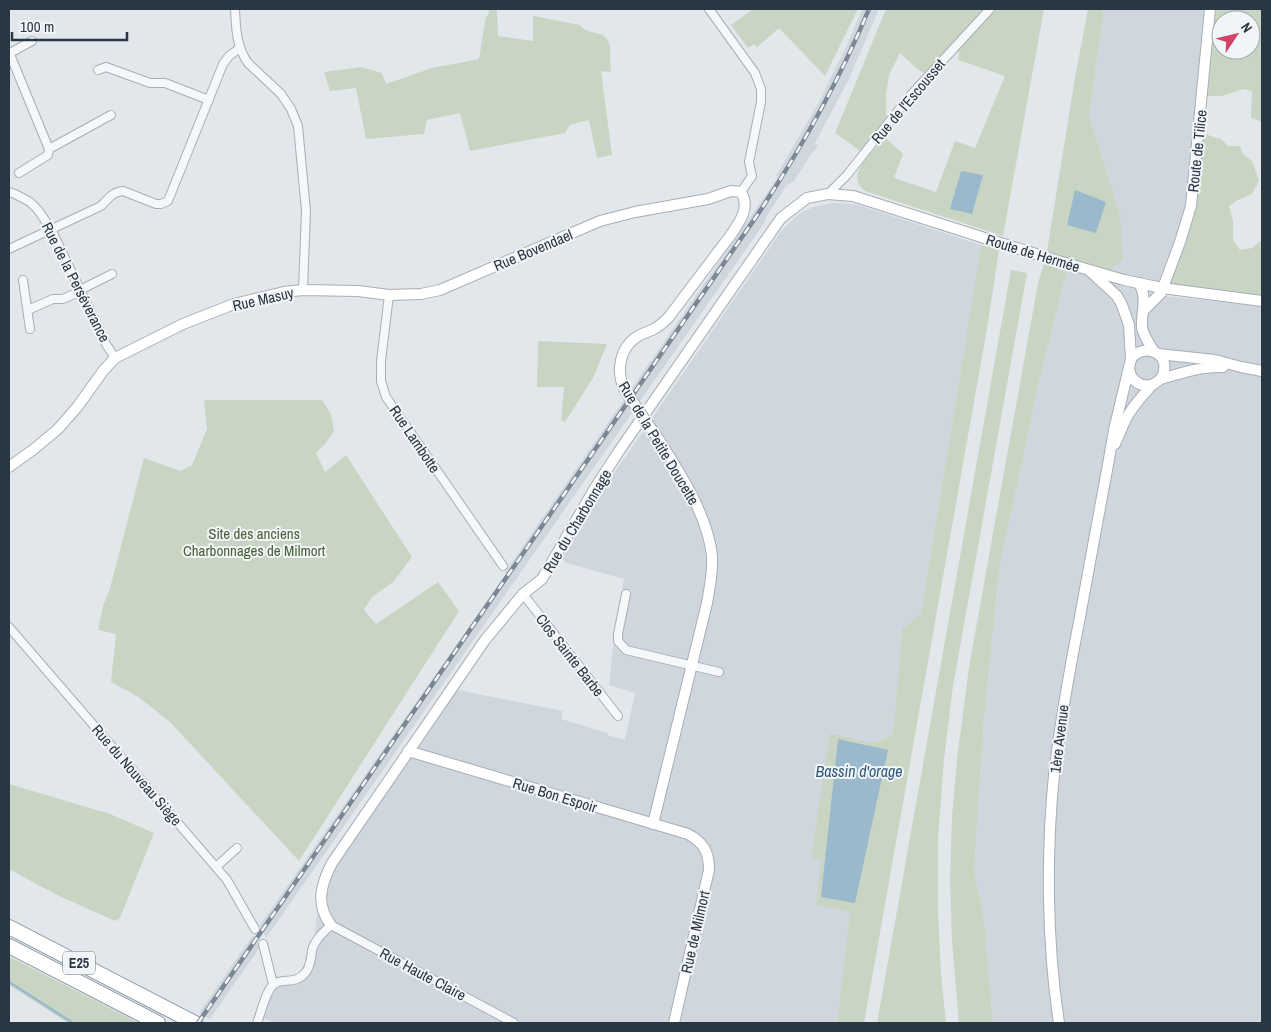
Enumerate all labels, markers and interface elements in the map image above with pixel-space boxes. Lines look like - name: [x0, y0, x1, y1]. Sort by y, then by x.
- scale bar: [12, 10, 128, 42]
- north arrow: [1211, 10, 1261, 60]
- text: 100 m: [20, 16, 54, 37]
- text: N: [1237, 19, 1256, 36]
- street label: Rue de l'Escousset: [866, 54, 950, 148]
- street label: Route de Tilice: [1182, 109, 1212, 193]
- street label: Rue de la Perséverance: [37, 218, 115, 346]
- street label: Rue Bovendael: [490, 224, 576, 276]
- street label: Route de Hermée: [984, 229, 1083, 277]
- street label: Rue Masuy: [230, 282, 296, 316]
- street label: Rue de la Petite Doucette: [614, 377, 704, 509]
- street label: Rue Lambotte: [385, 401, 445, 477]
- street label: Rue du Charbonnage: [538, 465, 616, 577]
- park label: Site des anciens Charbonnages de Milmort: [183, 523, 326, 561]
- street label: Clos Sainte Barbe: [531, 609, 609, 701]
- street label: 1ère Avenue: [1044, 703, 1074, 774]
- street label: Rue du Nouveau Siège: [87, 720, 187, 830]
- water label: Bassin d'orage: [815, 760, 903, 782]
- street label: Rue Bon Espoir: [510, 772, 600, 818]
- street label: Rue de Milmort: [675, 888, 715, 975]
- street label: Rue Haute Claire: [376, 942, 470, 1006]
- road number: E25: [63, 951, 95, 974]

